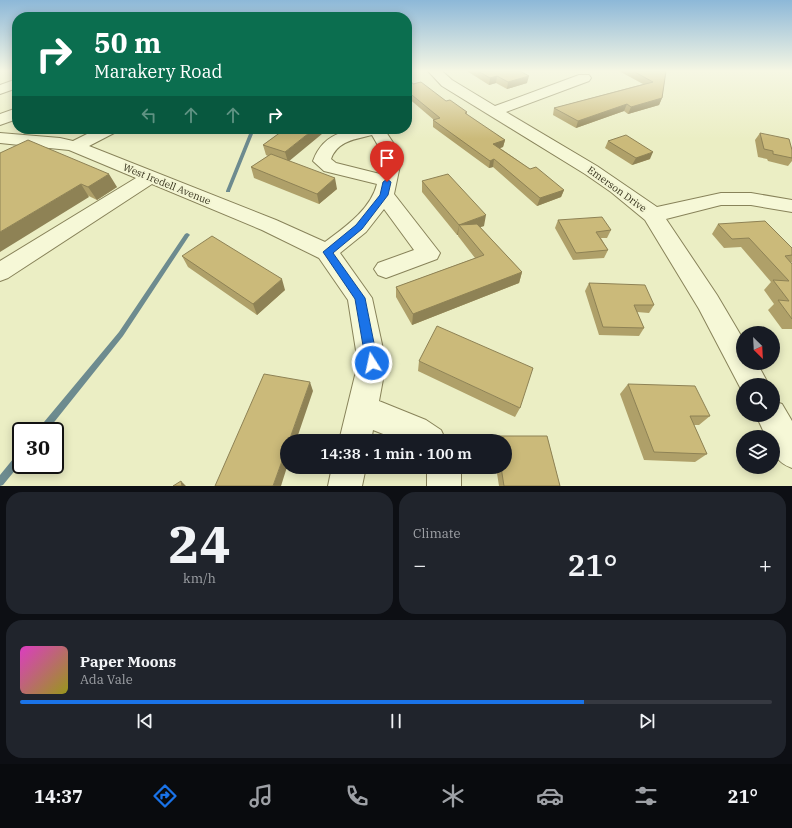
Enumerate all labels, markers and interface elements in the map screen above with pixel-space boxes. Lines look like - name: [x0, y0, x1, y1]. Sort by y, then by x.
- text: 50 m: [94, 24, 161, 61]
- icon: right: [28, 28, 80, 80]
- text: Marakery Road: [94, 60, 222, 83]
- icon: left: [138, 104, 160, 126]
- icon: ahead: [180, 104, 202, 126]
- icon: ahead: [222, 104, 244, 126]
- icon: right: [264, 104, 286, 126]
- pin: [370, 141, 404, 182]
- icon: arrive: [376, 147, 398, 169]
- street label: West Iredell Avenue: [121, 160, 213, 208]
- street label: Emerson Drive: [585, 163, 649, 215]
- north arrow: [736, 326, 780, 370]
- map controls: [736, 326, 780, 474]
- position arrow: [351, 342, 393, 384]
- button: search: [736, 378, 780, 422]
- speed limit sign: 30: [12, 422, 64, 474]
- button: layers: [736, 430, 780, 474]
- text: 14:38 · 1 min · 100 m: [320, 444, 472, 463]
- text: 24: [168, 510, 231, 577]
- text: Climate: [413, 525, 460, 542]
- text: 21°: [567, 545, 618, 584]
- text: −: [413, 550, 426, 579]
- text: +: [759, 550, 772, 579]
- text: km/h: [183, 570, 216, 587]
- text: Paper Moons: [80, 652, 176, 671]
- text: Ada Vale: [80, 671, 133, 688]
- icon: previous: [134, 710, 156, 732]
- icon: pause: [385, 710, 407, 732]
- icon: next: [636, 710, 658, 732]
- icon: directions: [151, 782, 179, 810]
- icon: music: [247, 782, 275, 810]
- icon: phone: [343, 782, 371, 810]
- icon: climate: [439, 782, 467, 810]
- icon: car: [536, 782, 564, 810]
- icon: filters: [632, 782, 660, 810]
- text: 14:37: [34, 785, 83, 808]
- text: 21°: [728, 785, 758, 808]

